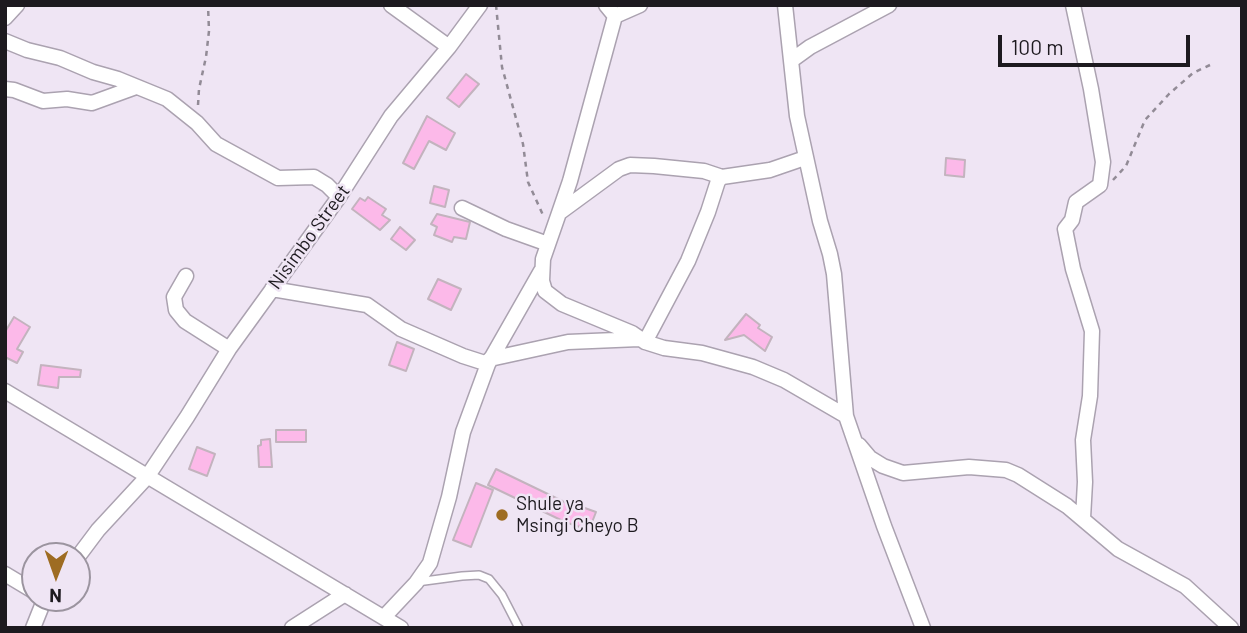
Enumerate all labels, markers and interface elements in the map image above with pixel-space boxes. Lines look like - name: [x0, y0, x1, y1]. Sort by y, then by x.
- scale bar: [1002, 21, 1194, 65]
- text: 100 m: [1011, 34, 1064, 59]
- street label: Nisimbo Street: [263, 180, 355, 294]
- place label: Shule ya Msingi Cheyo B: [516, 493, 639, 537]
- marker: Shule ya Msingi Cheyo B: [494, 507, 510, 523]
- north arrow: [21, 542, 91, 612]
- text: N: [49, 585, 62, 608]

